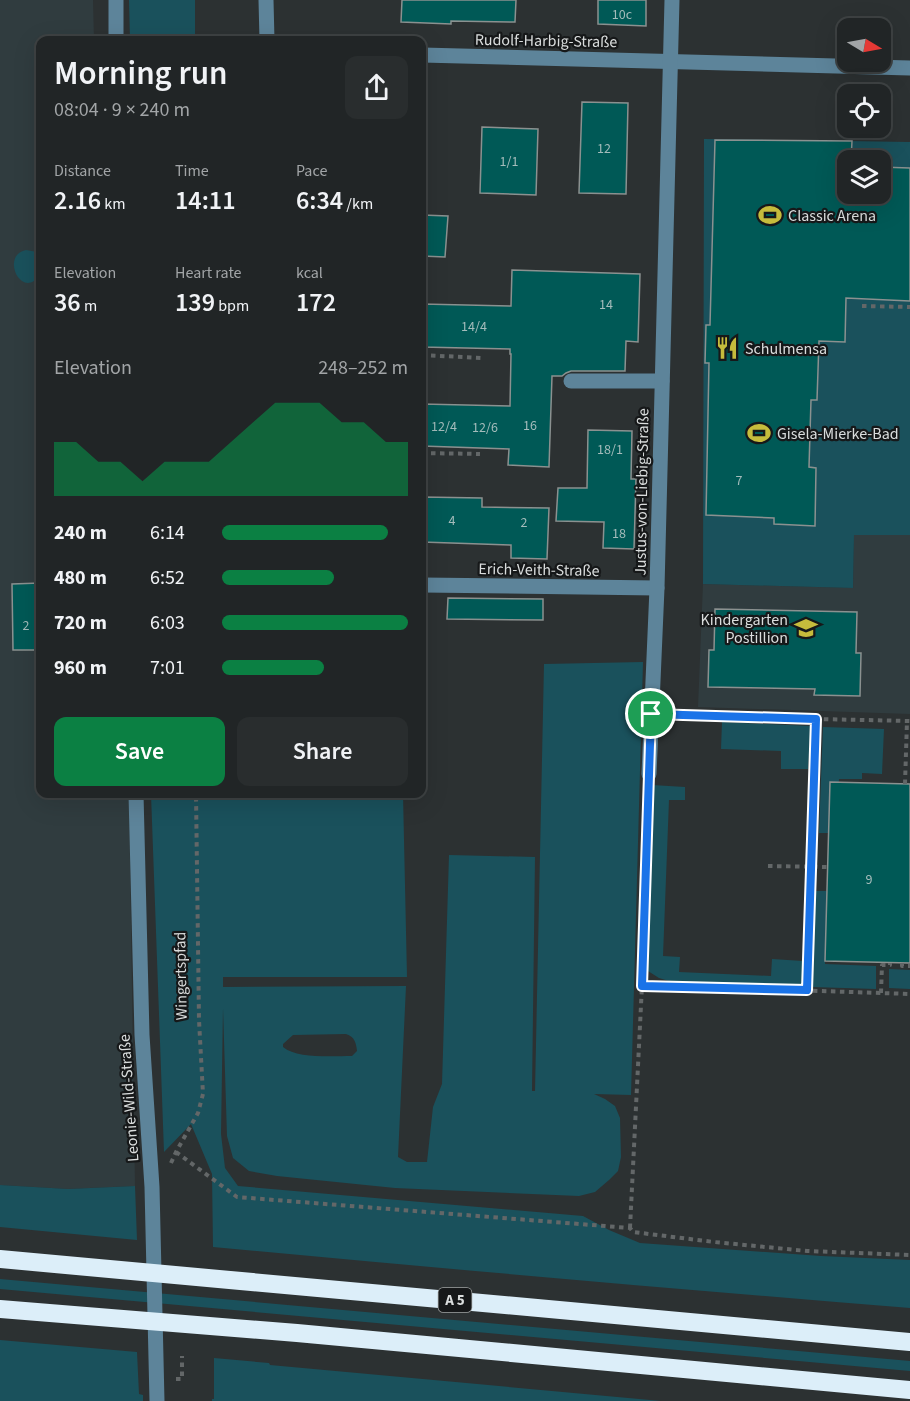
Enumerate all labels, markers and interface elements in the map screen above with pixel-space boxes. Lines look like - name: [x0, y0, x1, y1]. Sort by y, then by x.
- house number: 10c: [612, 5, 633, 25]
- north arrow: [837, 18, 891, 72]
- map controls: [837, 18, 891, 204]
- street label: Rudolf-Harbig-Straße: [475, 29, 617, 53]
- text: Morning run: [54, 50, 228, 97]
- button: share: [345, 56, 408, 119]
- button: locate: [837, 84, 891, 138]
- text: 08:04 · 9 × 240 m: [54, 96, 190, 124]
- house number: 12: [597, 139, 611, 159]
- button: layers: [837, 150, 891, 204]
- house number: 1/1: [500, 152, 518, 172]
- text: Distance: [54, 160, 111, 182]
- text: Time: [175, 160, 209, 182]
- text: Pace: [296, 160, 327, 182]
- text: 2.16: [54, 182, 101, 219]
- text: 14:11: [175, 182, 236, 219]
- text: 6:34: [296, 182, 343, 219]
- text: km: [101, 193, 126, 215]
- text: /km: [343, 193, 373, 215]
- sports icon: Classic Arena: [757, 202, 783, 228]
- place label: Classic Arena: [788, 205, 876, 227]
- text: Elevation: [54, 262, 116, 284]
- text: Heart rate: [175, 262, 242, 284]
- text: kcal: [296, 262, 323, 284]
- text: 36: [54, 284, 81, 321]
- text: 139: [175, 284, 215, 321]
- text: 172: [296, 284, 336, 321]
- text: m: [81, 295, 97, 317]
- text: bpm: [215, 295, 249, 317]
- house number: 14: [599, 295, 613, 315]
- house number: 14/4: [461, 317, 487, 337]
- restaurant icon: Schulmensa: [714, 335, 740, 361]
- place label: Schulmensa: [745, 338, 827, 360]
- text: Elevation: [54, 354, 132, 382]
- text: 248–252 m: [318, 354, 408, 382]
- street label: Justus-von-Liebig-Straße: [630, 408, 654, 576]
- house number: 16: [523, 416, 537, 436]
- house number: 12/4: [431, 417, 457, 437]
- house number: 12/6: [472, 418, 498, 438]
- sports icon: Gisela-Mierke-Bad: [746, 420, 772, 446]
- place label: Gisela-Mierke-Bad: [777, 423, 899, 445]
- house number: 18/1: [597, 440, 623, 460]
- house number: 7: [736, 471, 743, 491]
- house number: 4: [449, 511, 456, 531]
- house number: 2: [521, 513, 528, 533]
- text: 240 m: [54, 519, 107, 547]
- text: 6:14: [150, 519, 185, 547]
- house number: 18: [612, 524, 626, 544]
- street label: Erich-Veith-Straße: [478, 558, 600, 582]
- text: 480 m: [54, 564, 107, 592]
- text: 6:52: [150, 564, 185, 592]
- text: 720 m: [54, 609, 107, 637]
- text: 6:03: [150, 609, 185, 637]
- place label: Kindergarten Postillion: [701, 609, 788, 649]
- school or university icon: Kindergarten Postillion: [793, 615, 819, 641]
- house number: 2: [23, 616, 30, 636]
- text: 960 m: [54, 654, 107, 682]
- text: 7:01: [150, 654, 185, 682]
- pin: [625, 688, 676, 739]
- icon: arrive: [634, 697, 667, 730]
- button: Save: [54, 717, 225, 786]
- button: Share: [237, 717, 408, 786]
- house number: 9: [866, 870, 873, 890]
- street label: Wingertspfad: [169, 931, 193, 1021]
- street label: Leonie-Wild-Straße: [114, 1033, 144, 1163]
- road number: A 5: [438, 1288, 472, 1312]

